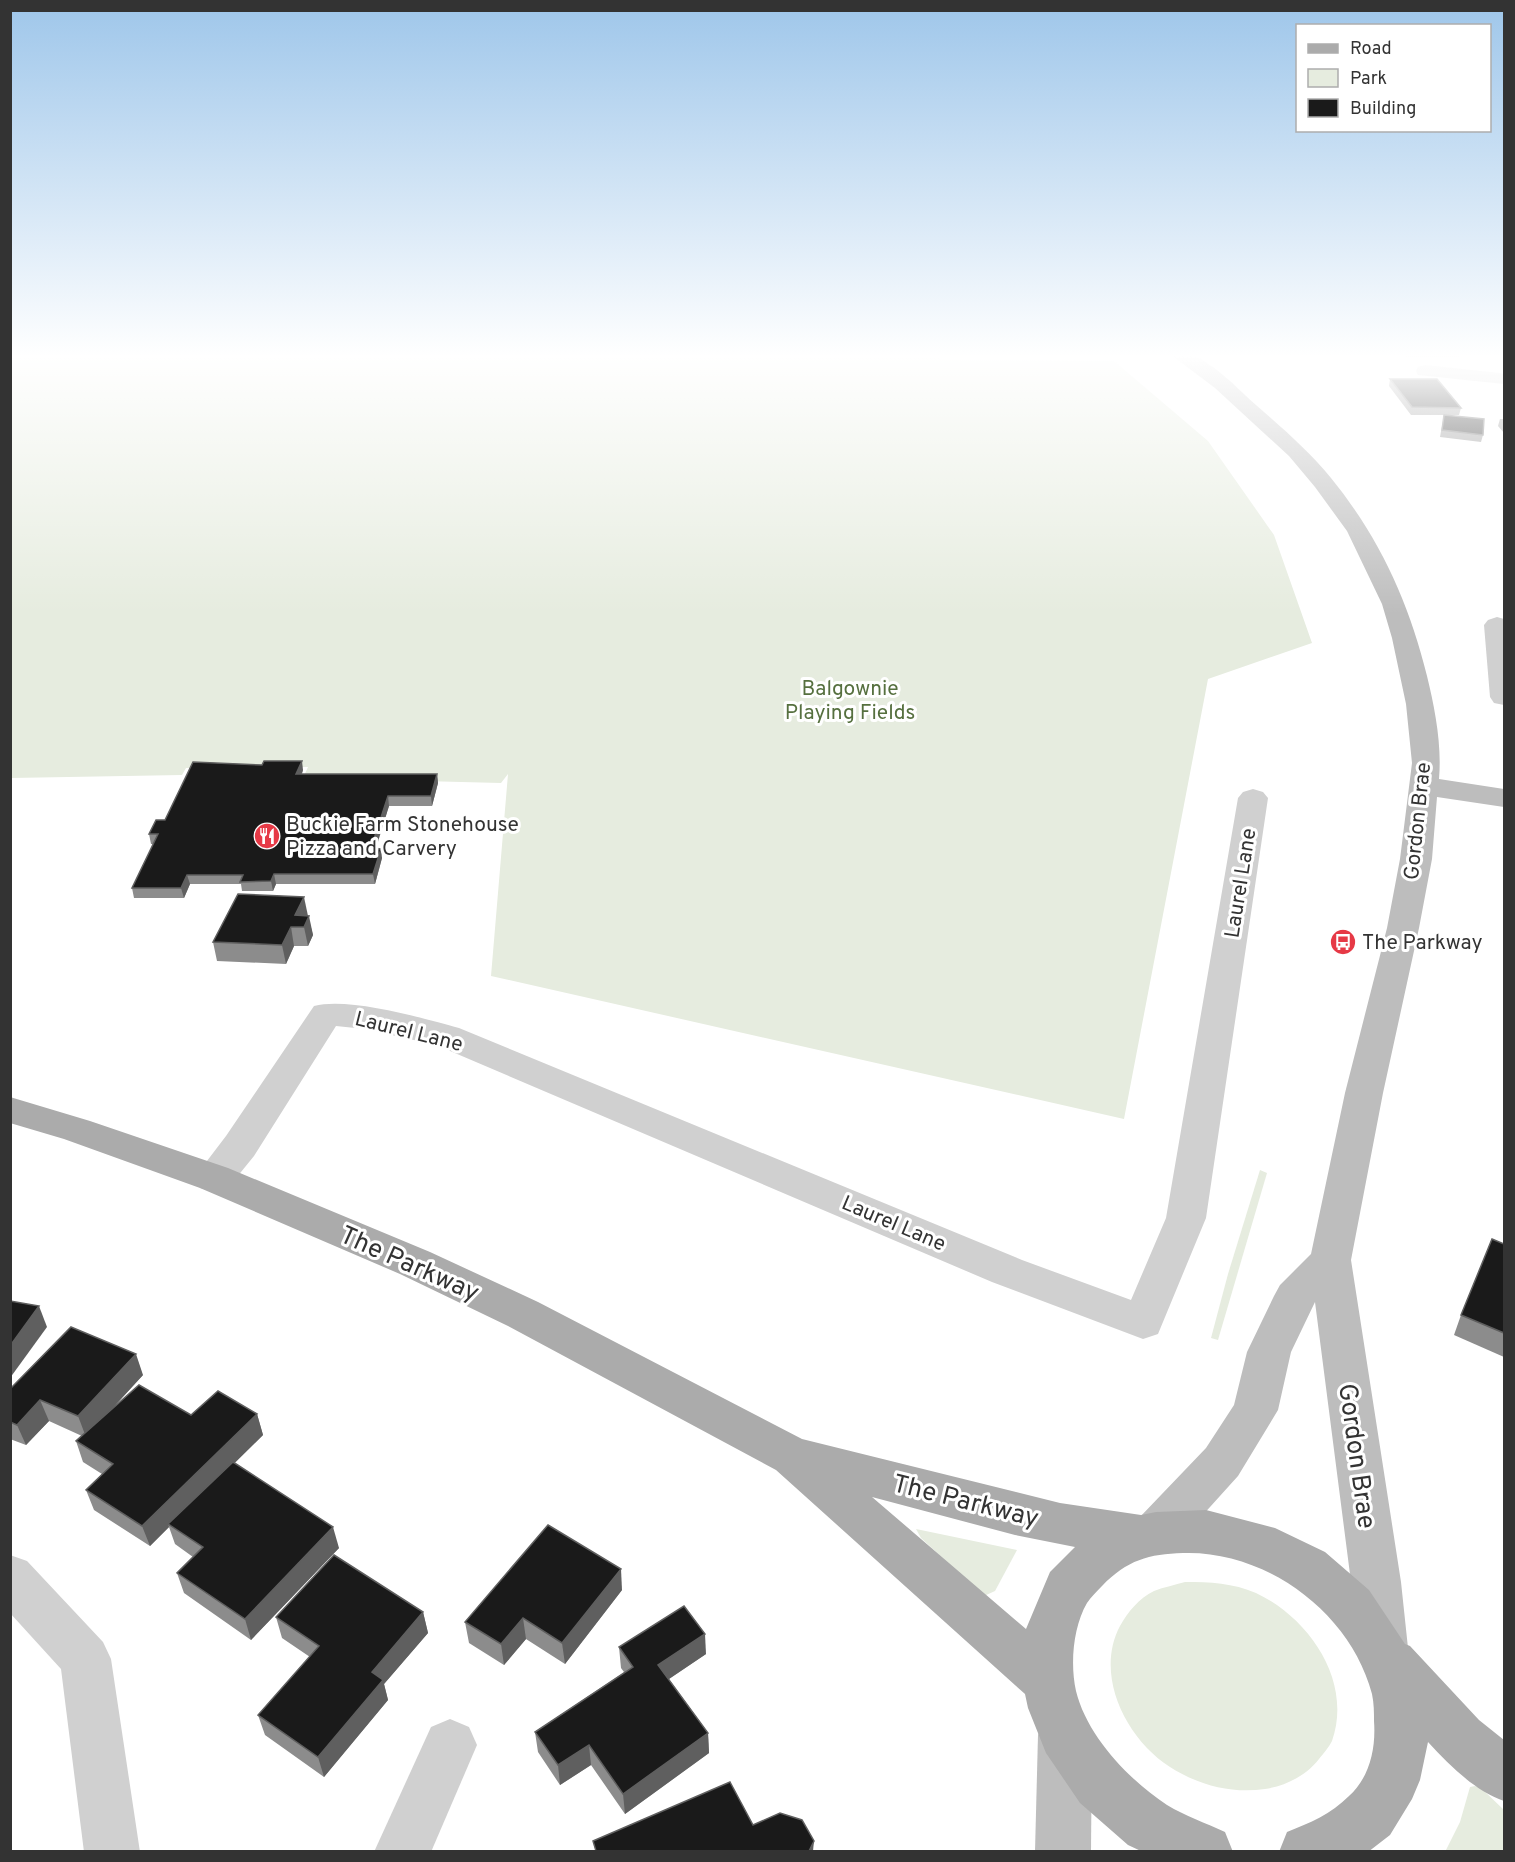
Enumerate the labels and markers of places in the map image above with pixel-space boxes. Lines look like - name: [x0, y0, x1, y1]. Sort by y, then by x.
- place label: Buckie Farm Stonehouse Pizza and Carvery: [286, 812, 519, 863]
- restaurant icon: Buckie Farm Stonehouse Pizza and Carvery: [252, 821, 282, 851]
- bus stop icon: The Parkway: [1328, 927, 1358, 957]
- place label: The Parkway: [1362, 930, 1483, 957]

